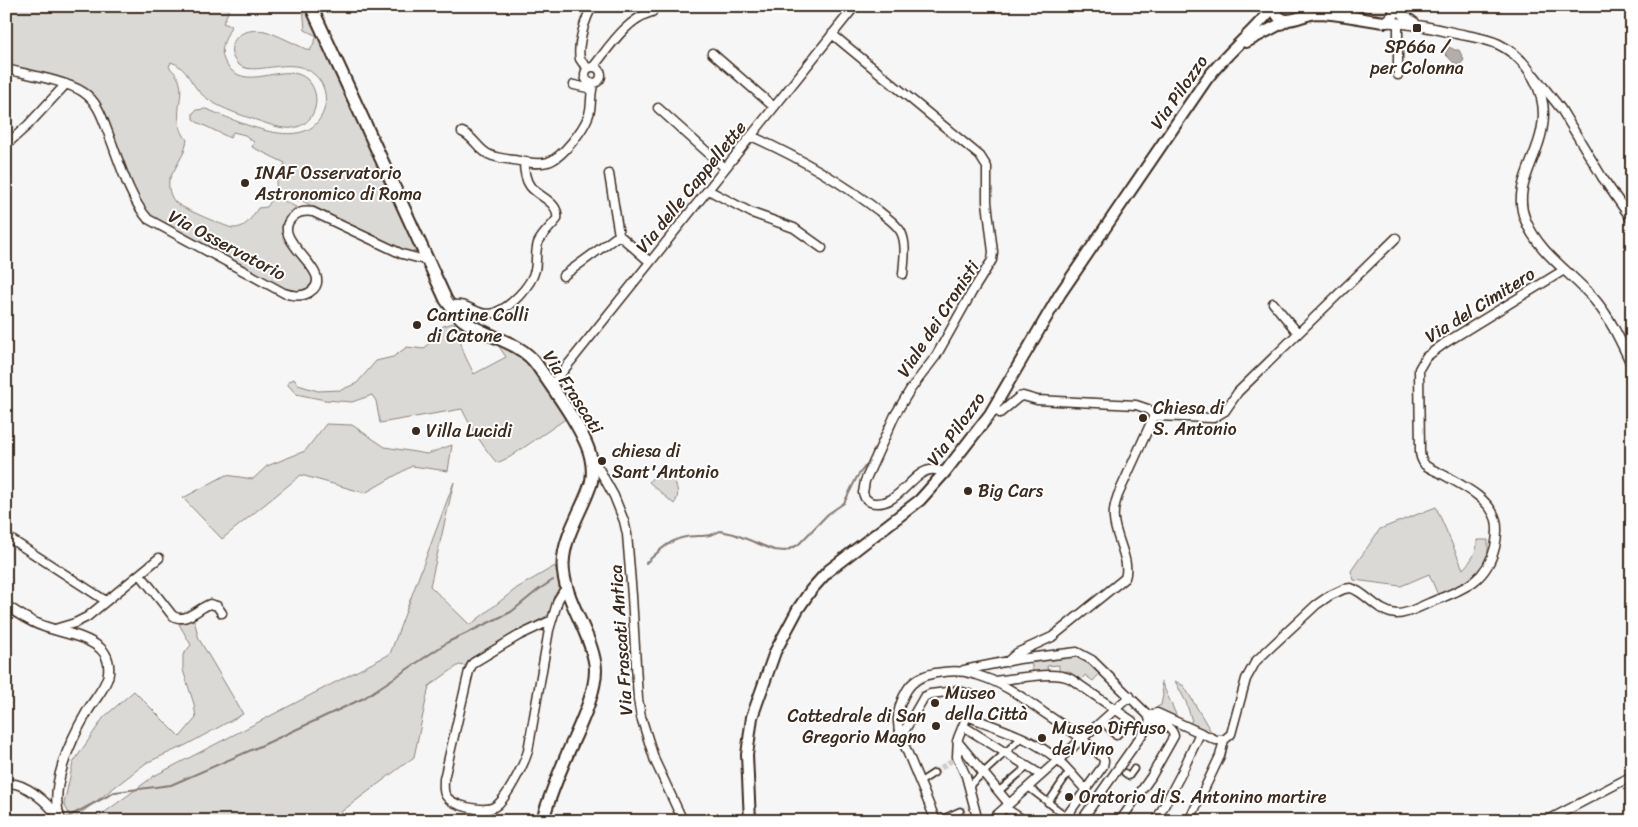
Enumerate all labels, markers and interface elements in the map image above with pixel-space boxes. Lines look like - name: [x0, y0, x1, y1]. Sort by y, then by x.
- marker: SP66a / per Colonna: [1411, 22, 1423, 34]
- place label: SP66a / per Colonna: [1369, 31, 1464, 84]
- street label: Via Pilozzo: [1141, 48, 1217, 136]
- street label: Via delle Cappellette: [627, 113, 755, 261]
- place label: INAF Osservatorio Astronomico di Roma: [254, 157, 422, 210]
- marker: INAF Osservatorio Astronomico di Roma: [239, 177, 251, 189]
- street label: Via Osservatorio: [162, 200, 292, 290]
- street label: Viale dei Cronisti: [888, 253, 989, 384]
- street label: Via del Cimitero: [1418, 258, 1542, 352]
- place label: Cantine Colli di Catone: [427, 299, 530, 352]
- marker: Cantine Colli di Catone: [411, 319, 423, 331]
- street label: Via Frascati: [534, 344, 613, 441]
- street label: Via Pilozzo: [918, 385, 994, 473]
- place label: Chiesa di S. Antonio: [1153, 392, 1237, 445]
- marker: Chiesa di S. Antonio: [1137, 412, 1149, 424]
- place label: Villa Lucidi: [426, 415, 513, 447]
- marker: Villa Lucidi: [410, 425, 422, 437]
- place label: chiesa di Sant'Antonio: [612, 435, 719, 488]
- marker: chiesa di Sant'Antonio: [596, 455, 608, 467]
- place label: Big Cars: [978, 475, 1044, 507]
- marker: Big Cars: [962, 485, 974, 497]
- street label: Via Frascati Antica: [600, 563, 642, 717]
- place label: Museo della Città: [945, 677, 1028, 730]
- marker: Museo della Città: [929, 697, 941, 709]
- place label: Cattedrale di San Gregorio Magno: [787, 700, 926, 753]
- place label: Museo Diffuso del Vino: [1052, 712, 1166, 765]
- marker: Cattedrale di San Gregorio Magno: [930, 720, 942, 732]
- marker: Museo Diffuso del Vino: [1036, 732, 1048, 744]
- place label: Oratorio di S. Antonino martire: [1079, 781, 1327, 813]
- marker: Oratorio di S. Antonino martire: [1063, 791, 1075, 803]

